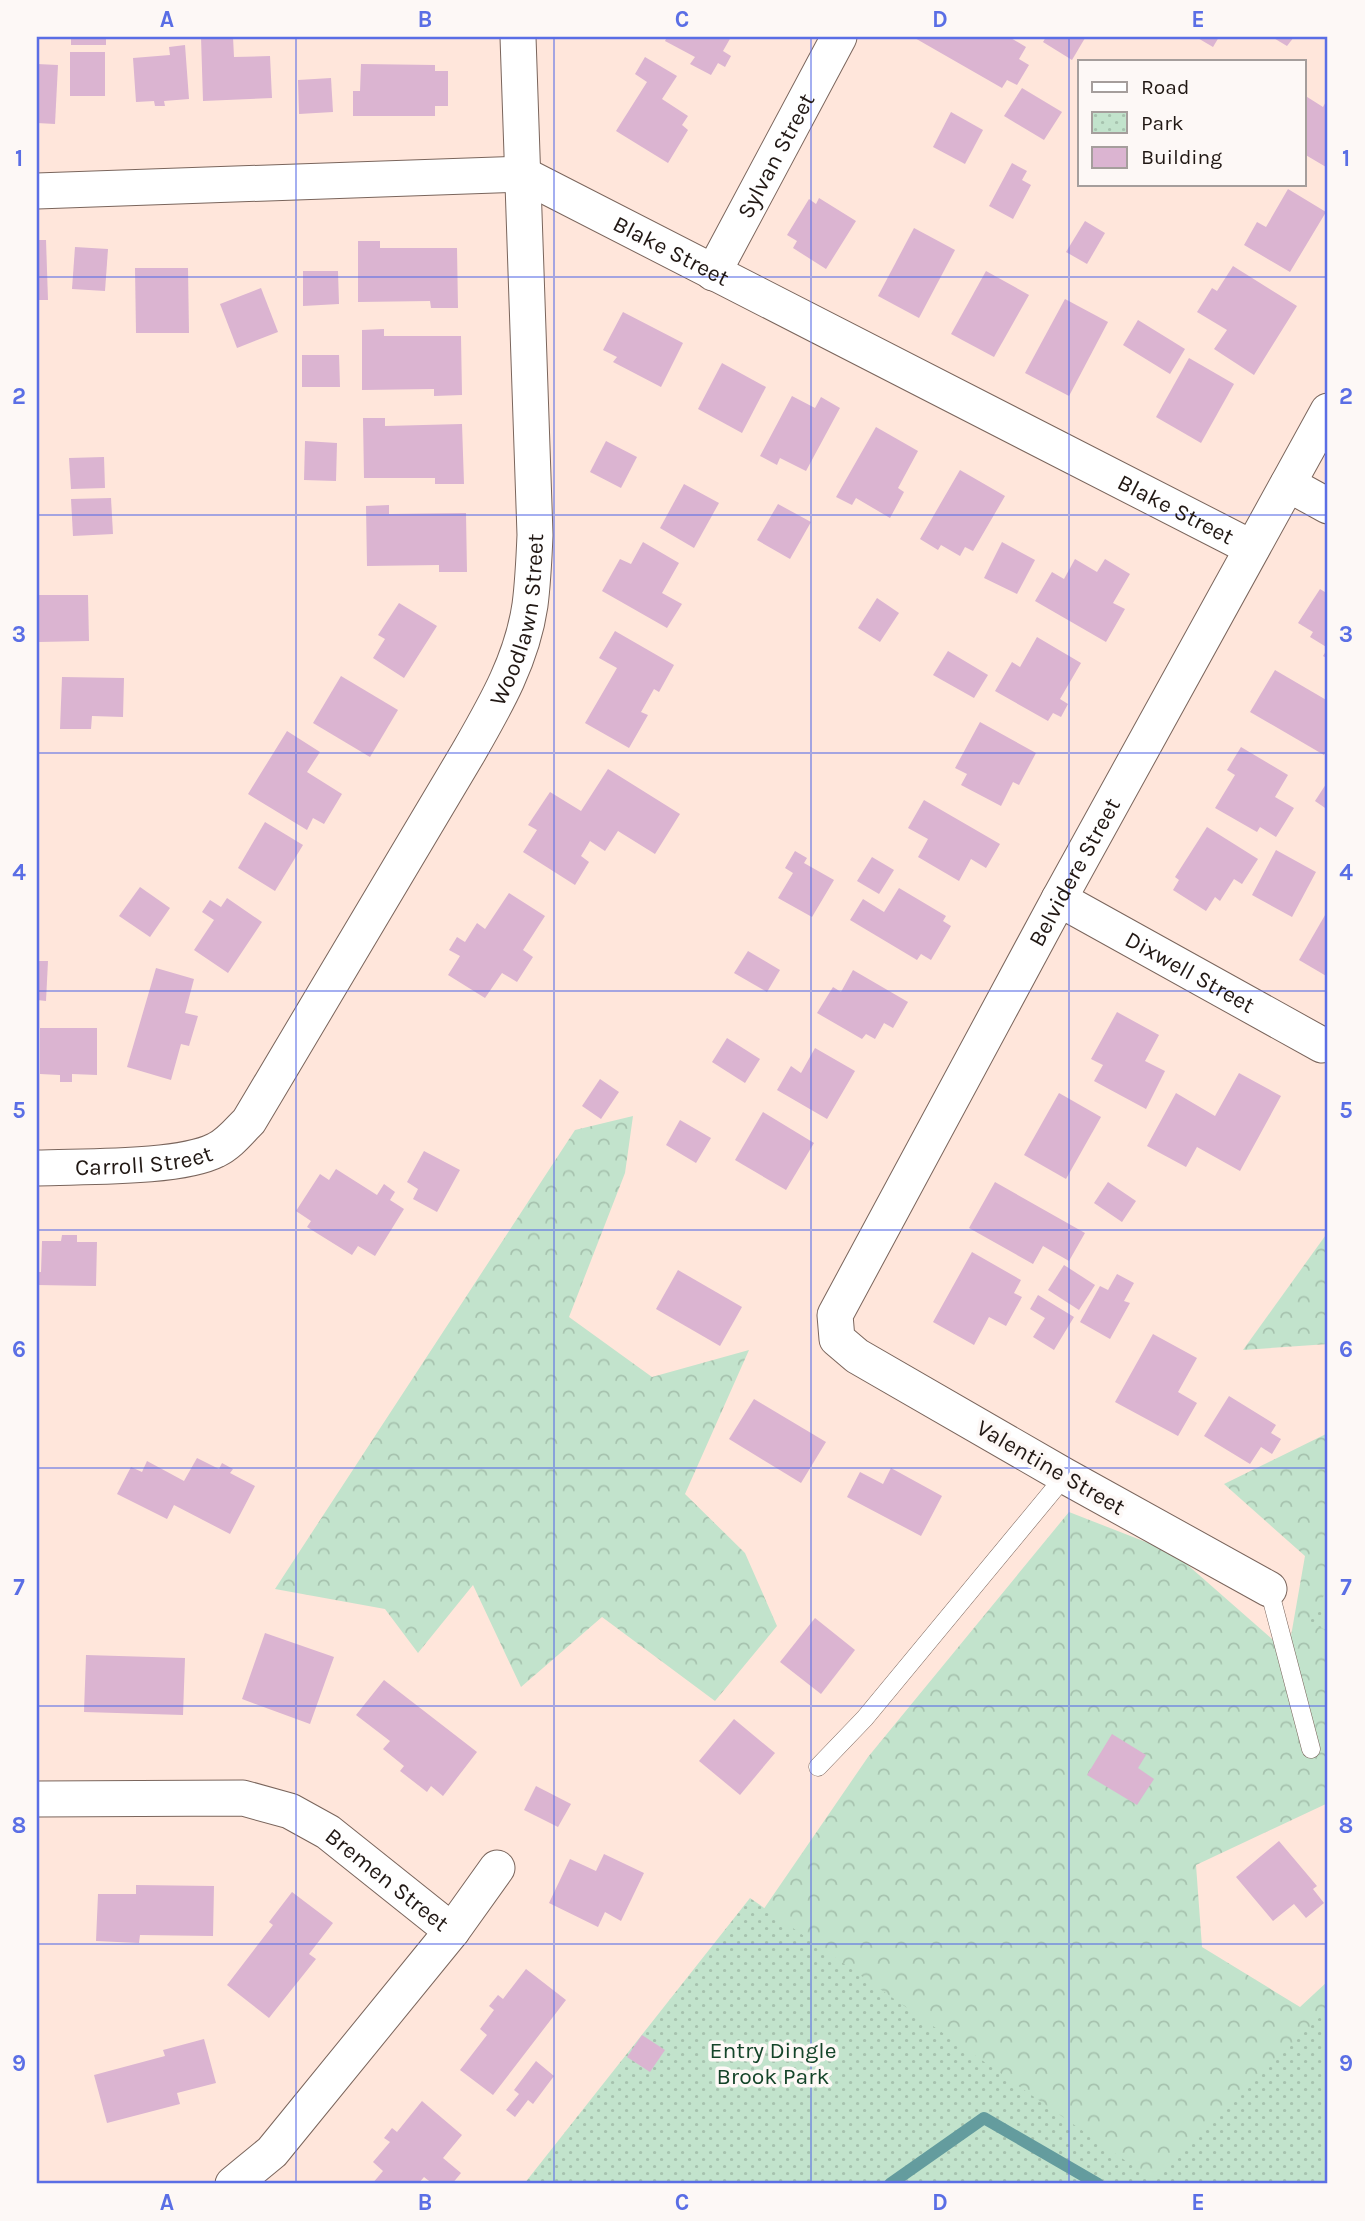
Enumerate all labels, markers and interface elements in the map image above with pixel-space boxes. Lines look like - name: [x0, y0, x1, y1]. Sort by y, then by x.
- text: A: [160, 6, 174, 33]
- text: B: [418, 6, 432, 33]
- text: C: [675, 6, 689, 33]
- text: D: [932, 6, 948, 33]
- text: E: [1191, 6, 1205, 33]
- legend: [1078, 60, 1306, 186]
- text: Road: [1141, 75, 1189, 99]
- street label: Sylvan Street: [732, 88, 821, 223]
- text: Park: [1141, 111, 1184, 135]
- text: 1: [15, 145, 23, 172]
- text: Building: [1141, 145, 1222, 169]
- text: 1: [1342, 145, 1350, 172]
- street label: Blake Street: [608, 210, 734, 292]
- text: 2: [12, 383, 26, 410]
- text: 2: [1339, 383, 1353, 410]
- street label: Blake Street: [1113, 469, 1239, 551]
- street label: Woodlawn Street: [484, 533, 549, 710]
- text: 3: [12, 621, 26, 648]
- text: 3: [1339, 621, 1353, 648]
- street label: Belvidere Street: [1023, 793, 1126, 951]
- text: 4: [12, 859, 26, 886]
- text: 4: [1339, 859, 1353, 886]
- street label: Dixwell Street: [1120, 926, 1260, 1019]
- text: 5: [12, 1097, 26, 1124]
- text: 5: [1339, 1097, 1353, 1124]
- street label: Carroll Street: [75, 1140, 216, 1181]
- text: 6: [12, 1336, 26, 1363]
- text: 6: [1339, 1336, 1353, 1363]
- street label: Valentine Street: [972, 1414, 1130, 1521]
- text: 7: [13, 1574, 25, 1601]
- text: 7: [1340, 1574, 1352, 1601]
- text: 8: [12, 1812, 26, 1839]
- text: 8: [1339, 1812, 1353, 1839]
- street label: Bremen Street: [320, 1822, 454, 1937]
- park label: Entry Dingle Brook Park: [709, 2037, 837, 2090]
- text: 9: [12, 2050, 26, 2077]
- text: 9: [1339, 2050, 1353, 2077]
- text: A: [160, 2189, 174, 2216]
- text: B: [418, 2189, 432, 2216]
- text: C: [675, 2189, 689, 2216]
- text: D: [932, 2189, 948, 2216]
- text: E: [1191, 2189, 1205, 2216]

